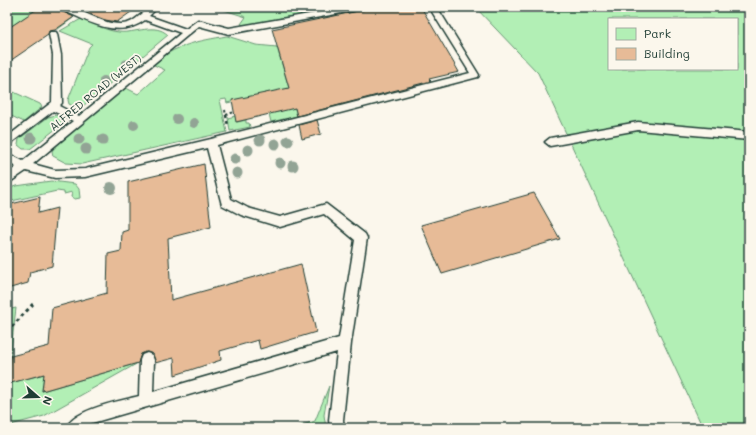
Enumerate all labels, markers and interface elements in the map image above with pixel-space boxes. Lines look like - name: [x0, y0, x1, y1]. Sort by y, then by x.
- legend: [608, 18, 738, 70]
- text: Park: [644, 25, 671, 41]
- text: Building: [644, 45, 690, 61]
- street label: ALFRED ROAD (WEST): [46, 50, 144, 134]
- north arrow: [18, 377, 58, 417]
- text: N: [39, 394, 56, 407]

